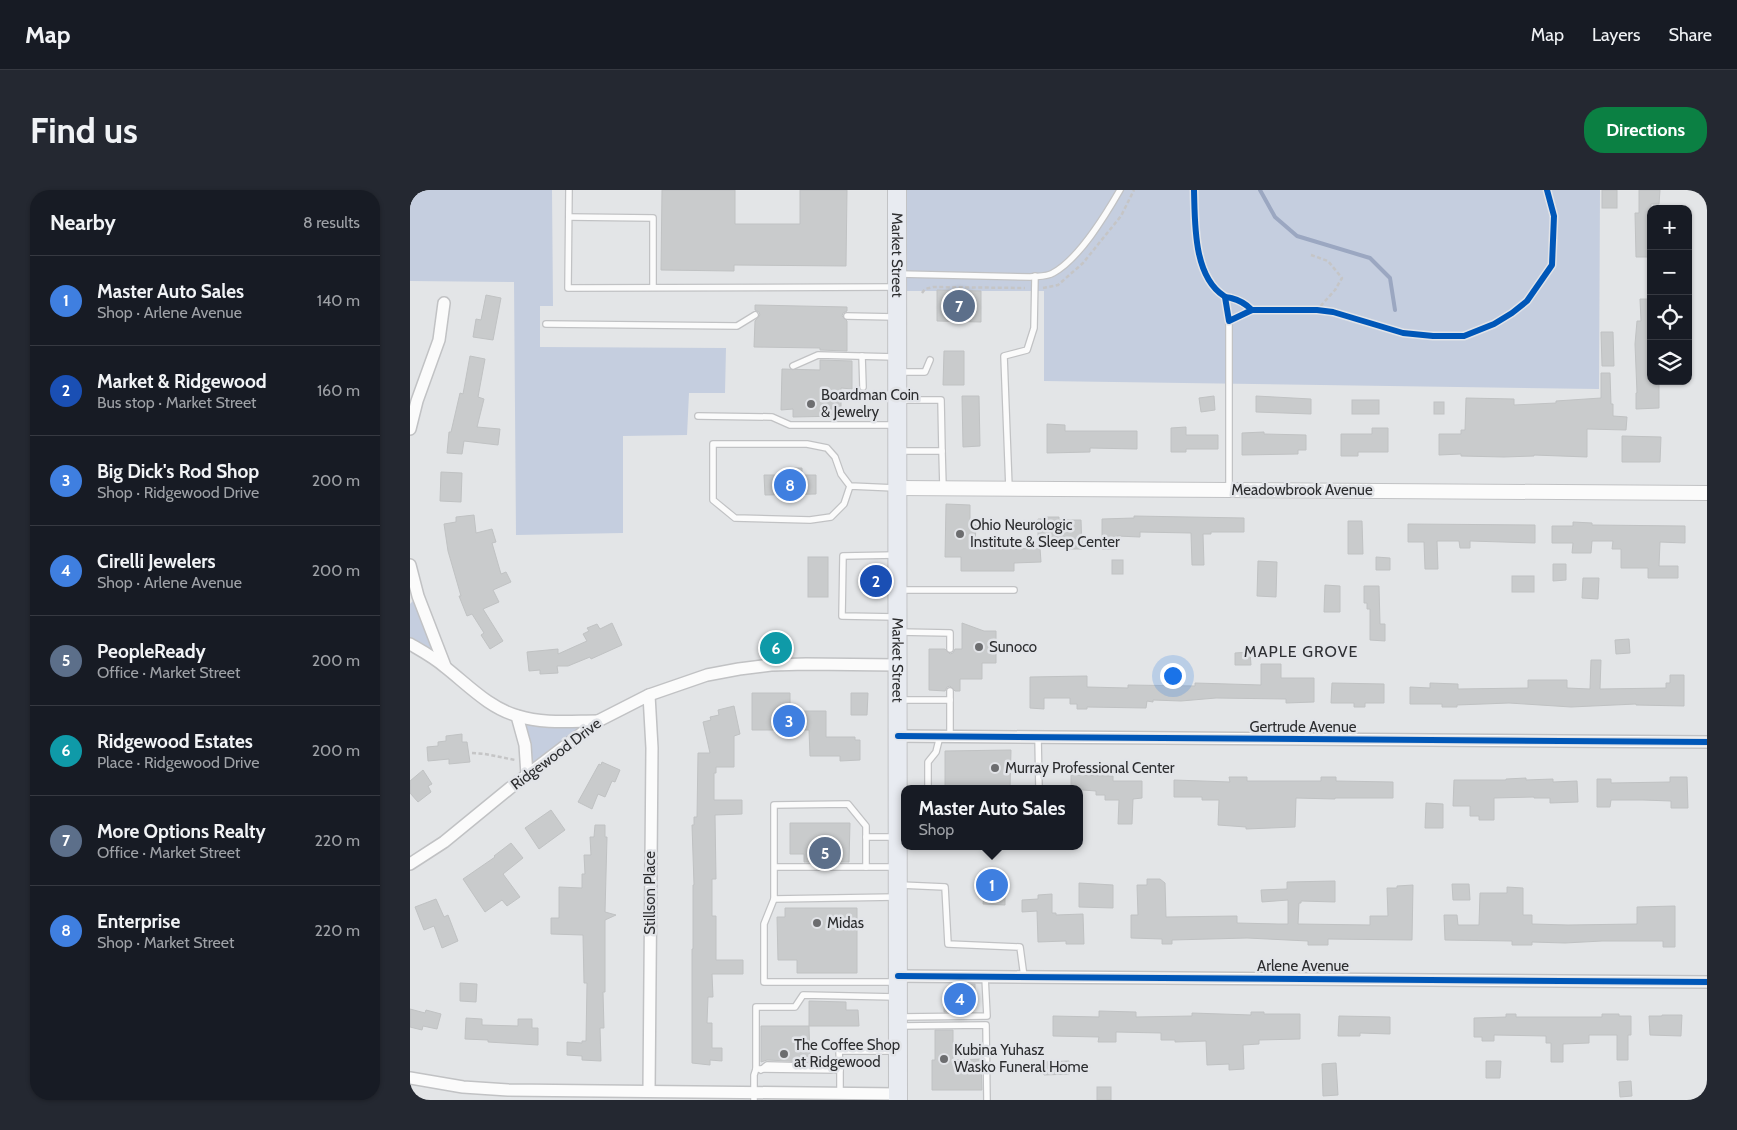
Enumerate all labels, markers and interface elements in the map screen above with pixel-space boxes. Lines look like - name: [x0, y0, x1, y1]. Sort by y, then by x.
- text: Map: [25, 20, 71, 49]
- text: Map: [1531, 24, 1564, 46]
- text: Layers: [1592, 24, 1641, 46]
- text: Share: [1669, 24, 1712, 46]
- button: Directions: [1584, 107, 1707, 153]
- text: Find us: [30, 109, 138, 152]
- map controls: [1647, 205, 1692, 385]
- button: +: [1647, 205, 1692, 250]
- text: Nearby: [50, 210, 116, 235]
- street label: Market Street: [888, 212, 906, 298]
- text: 8 results: [303, 213, 360, 232]
- button: −: [1647, 250, 1692, 295]
- text: Master Auto Sales: [97, 280, 244, 303]
- pin: 7: [943, 287, 975, 325]
- text: 1: [63, 291, 69, 310]
- text: 140 m: [317, 291, 360, 310]
- button: locate: [1647, 295, 1692, 340]
- text: Shop · Arlene Avenue: [97, 303, 242, 322]
- button: layers: [1647, 340, 1692, 385]
- text: Market & Ridgewood: [97, 370, 267, 393]
- text: 2: [62, 381, 70, 400]
- text: 160 m: [317, 381, 360, 400]
- place label: Boardman Coin & Jewelry: [821, 386, 919, 421]
- text: Bus stop · Market Street: [97, 393, 257, 412]
- marker: Boardman Coin & Jewelry: [805, 398, 817, 410]
- text: Big Dick's Rod Shop: [97, 460, 259, 483]
- pin: 8: [774, 466, 806, 504]
- text: 3: [62, 471, 70, 490]
- text: 200 m: [312, 471, 360, 490]
- street label: Meadowbrook Avenue: [1231, 481, 1373, 499]
- text: Shop · Ridgewood Drive: [97, 483, 259, 502]
- place label: Ohio Neurologic Institute & Sleep Center: [970, 516, 1120, 551]
- marker: Ohio Neurologic Institute & Sleep Center: [954, 528, 966, 540]
- text: Cirelli Jewelers: [97, 550, 216, 573]
- text: 4: [61, 561, 71, 580]
- text: 200 m: [312, 561, 360, 580]
- pin: 2: [860, 562, 892, 600]
- text: Shop · Arlene Avenue: [97, 573, 242, 592]
- street label: Market Street: [888, 617, 907, 703]
- pin: 6: [760, 629, 792, 667]
- place label: Sunoco: [989, 638, 1037, 656]
- text: PeopleReady: [97, 640, 206, 663]
- marker: Sunoco: [973, 641, 985, 653]
- district label: MAPLE GROVE: [1244, 642, 1358, 661]
- text: 5: [62, 651, 70, 670]
- text: 200 m: [312, 651, 360, 670]
- text: Office · Market Street: [97, 663, 240, 682]
- your location: [1160, 663, 1186, 689]
- pin: 3: [773, 702, 805, 740]
- street label: Ridgewood Drive: [507, 714, 605, 794]
- street label: Gertrude Avenue: [1249, 718, 1357, 736]
- text: Ridgewood Estates: [97, 730, 253, 753]
- text: 6: [62, 741, 71, 760]
- text: 200 m: [312, 741, 360, 760]
- text: Place · Ridgewood Drive: [97, 753, 259, 772]
- place label: Murray Professional Center: [1005, 759, 1175, 777]
- marker: Murray Professional Center: [989, 762, 1001, 774]
- popup: [901, 785, 1083, 850]
- text: Master Auto Sales: [919, 797, 1066, 820]
- text: More Options Realty: [97, 820, 266, 843]
- text: Shop: [919, 820, 954, 839]
- text: 7: [62, 831, 70, 850]
- text: 220 m: [314, 831, 360, 850]
- pin: 5: [809, 834, 841, 872]
- text: Office · Market Street: [97, 843, 240, 862]
- street label: Stillson Place: [641, 851, 659, 935]
- pin: 1: [976, 866, 1008, 904]
- text: Enterprise: [97, 910, 180, 933]
- place label: Midas: [827, 914, 864, 932]
- marker: Midas: [811, 917, 823, 929]
- text: 8: [61, 921, 71, 940]
- text: 220 m: [314, 921, 360, 940]
- text: Shop · Market Street: [97, 933, 234, 952]
- street label: Arlene Avenue: [1257, 957, 1349, 975]
- pin: 4: [944, 980, 976, 1018]
- place label: The Coffee Shop at Ridgewood: [794, 1036, 900, 1071]
- place label: Kubina Yuhasz Wasko Funeral Home: [954, 1041, 1089, 1076]
- marker: The Coffee Shop at Ridgewood: [778, 1048, 790, 1060]
- marker: Kubina Yuhasz Wasko Funeral Home: [938, 1053, 950, 1065]

